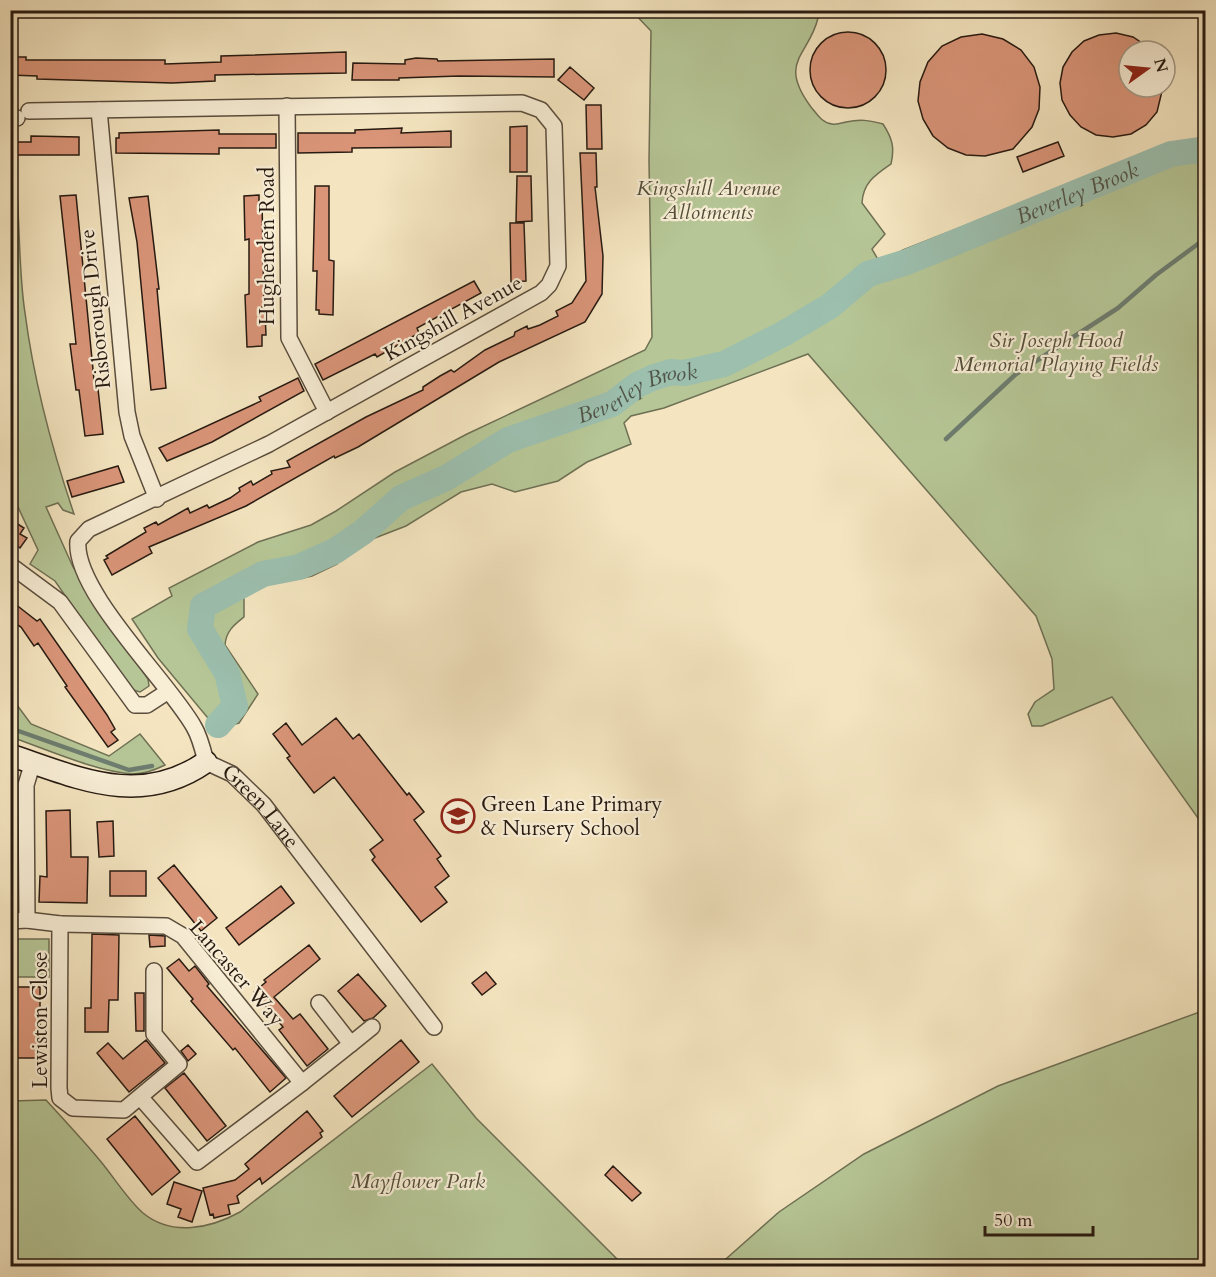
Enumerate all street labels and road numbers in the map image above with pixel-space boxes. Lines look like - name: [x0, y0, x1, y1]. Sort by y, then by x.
- street label: Hughenden Road: [253, 167, 282, 325]
- street label: Risborough Drive: [73, 228, 118, 390]
- street label: Kingshill Avenue: [379, 268, 528, 368]
- street label: Green Lane: [218, 758, 306, 854]
- street label: Lancaster Way: [182, 914, 291, 1033]
- street label: Lewiston Close: [26, 952, 55, 1088]

